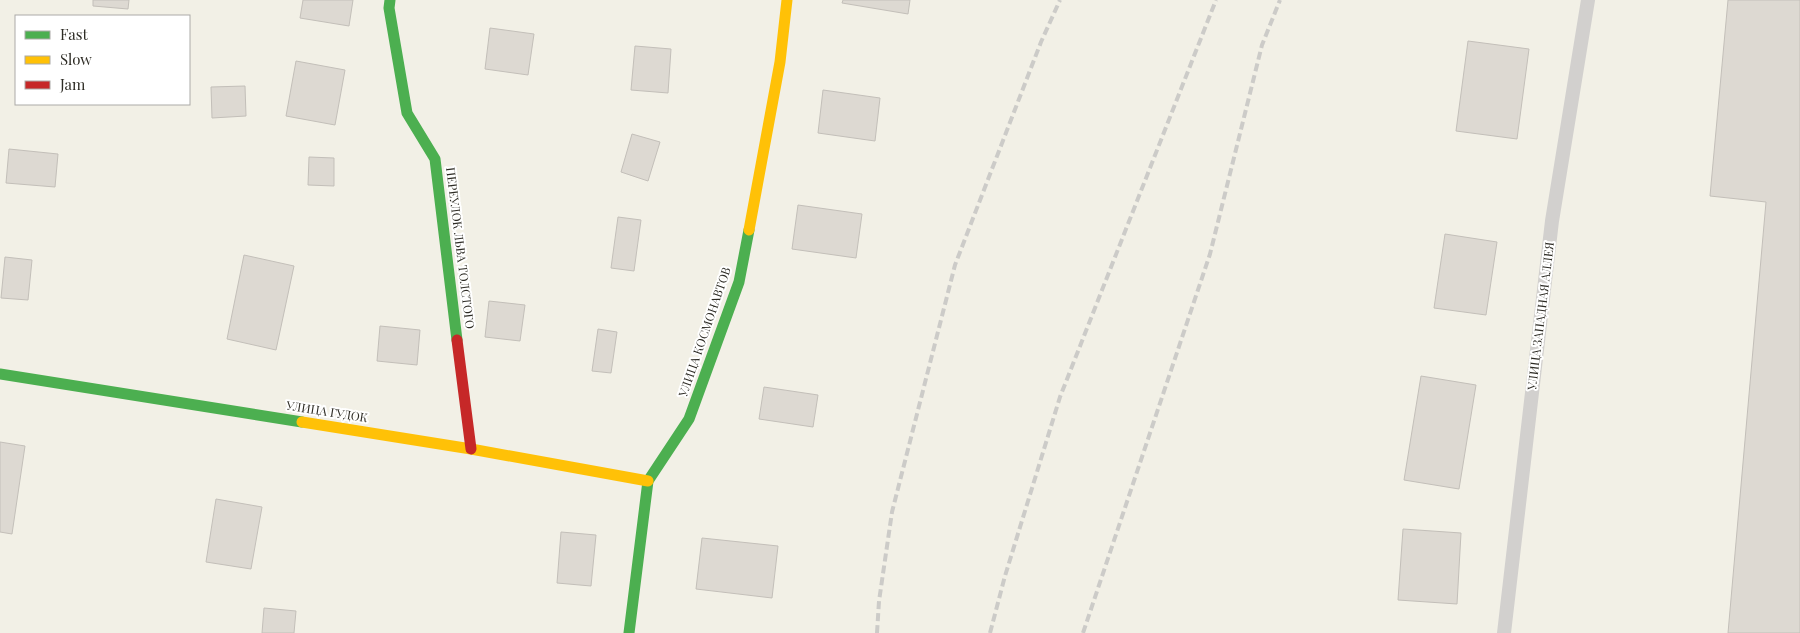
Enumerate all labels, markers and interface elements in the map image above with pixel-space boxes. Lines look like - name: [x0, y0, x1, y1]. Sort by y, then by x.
- legend: [15, 15, 190, 105]
- text: Fast: [60, 24, 89, 44]
- text: Slow: [60, 49, 92, 69]
- text: Jam: [59, 74, 86, 94]
- street label: ПЕРЕУЛОК ЛЬВА ТОЛСТОГО: [443, 166, 479, 330]
- street label: УЛИЦА ЗАПАДНАЯ АЛЛЕЯ: [1523, 241, 1557, 392]
- street label: УЛИЦА КОСМОНАВТОВ: [674, 265, 734, 400]
- street label: УЛИЦА ГУДОК: [284, 397, 369, 425]

